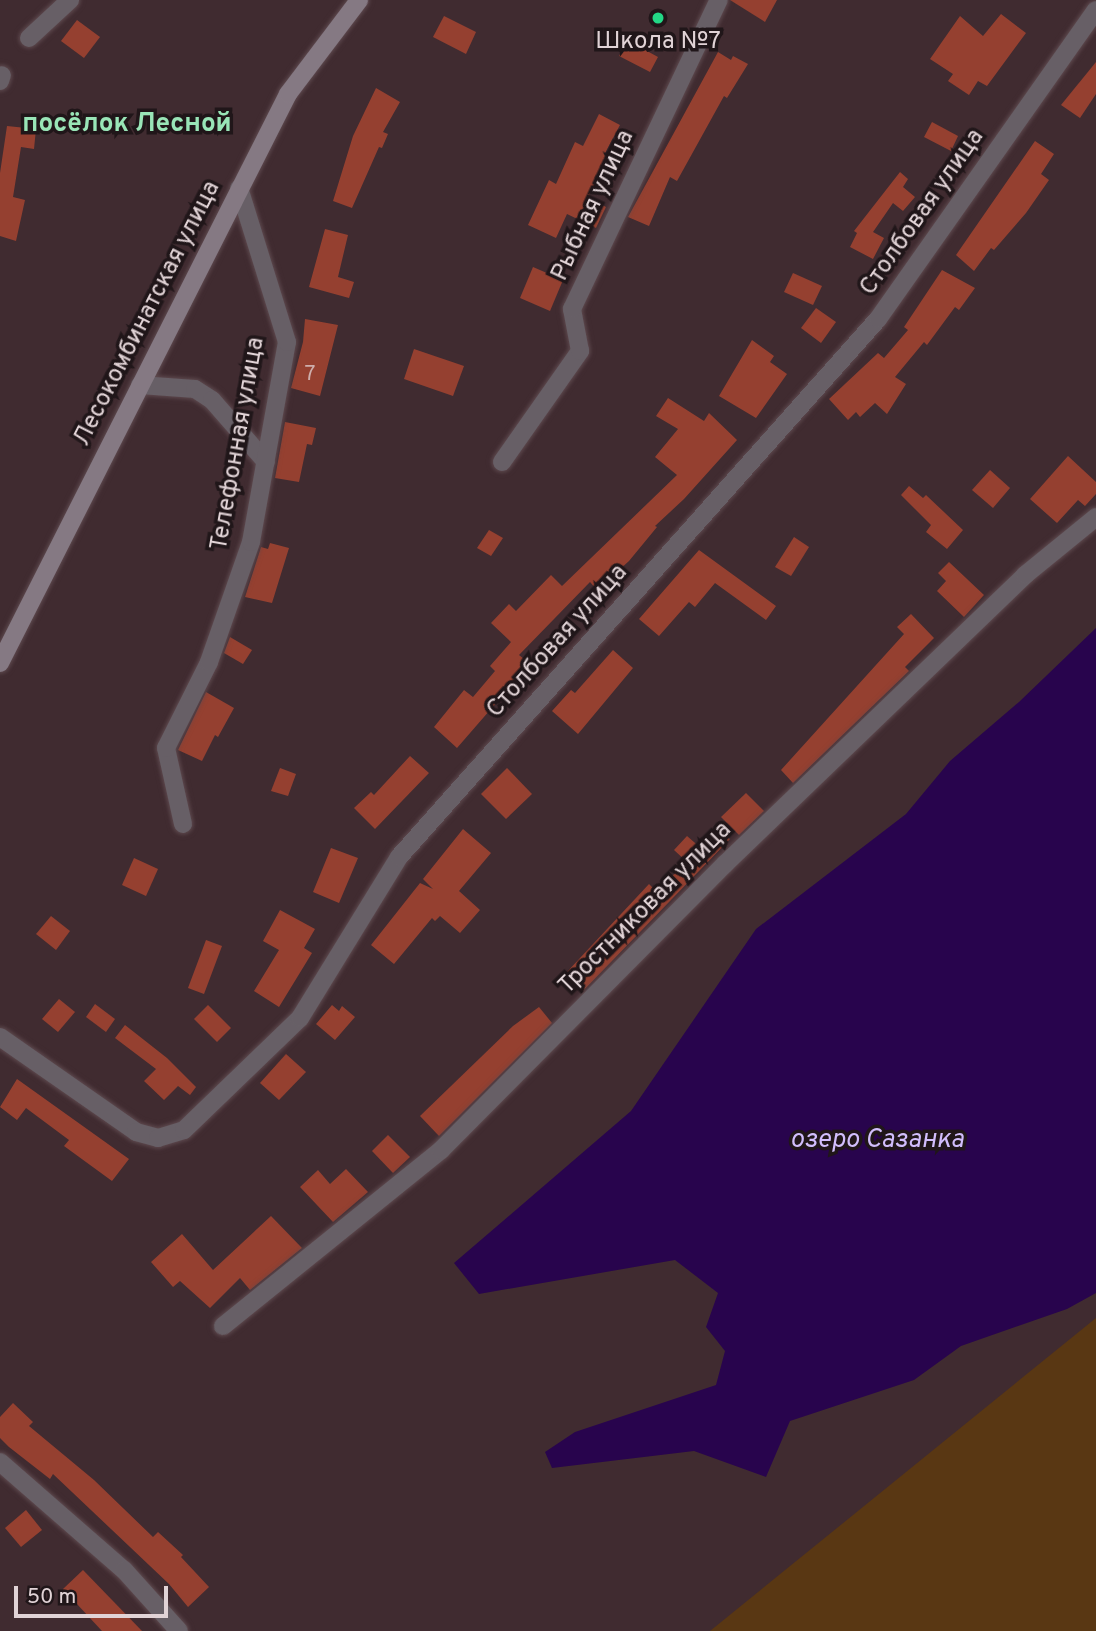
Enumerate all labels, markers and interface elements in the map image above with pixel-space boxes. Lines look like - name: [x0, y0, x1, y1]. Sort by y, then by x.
- marker: Школа №7: [650, 10, 666, 26]
- place label: Школа №7: [595, 29, 721, 57]
- district label: посёлок Лесной: [22, 109, 232, 141]
- street label: Столбовая улица: [855, 124, 991, 302]
- street label: Рыбная улица: [547, 126, 641, 286]
- street label: Лесокомбинатская улица: [69, 177, 227, 451]
- street label: Телефонная улица: [206, 335, 272, 553]
- house number: 7: [305, 362, 315, 388]
- street label: Столбовая улица: [482, 559, 634, 725]
- street label: Тростниковая улица: [554, 817, 738, 1001]
- water label: озеро Сазанка: [790, 1125, 964, 1157]
- scale bar: [18, 1572, 172, 1616]
- text: 50 m: [27, 1584, 76, 1611]

